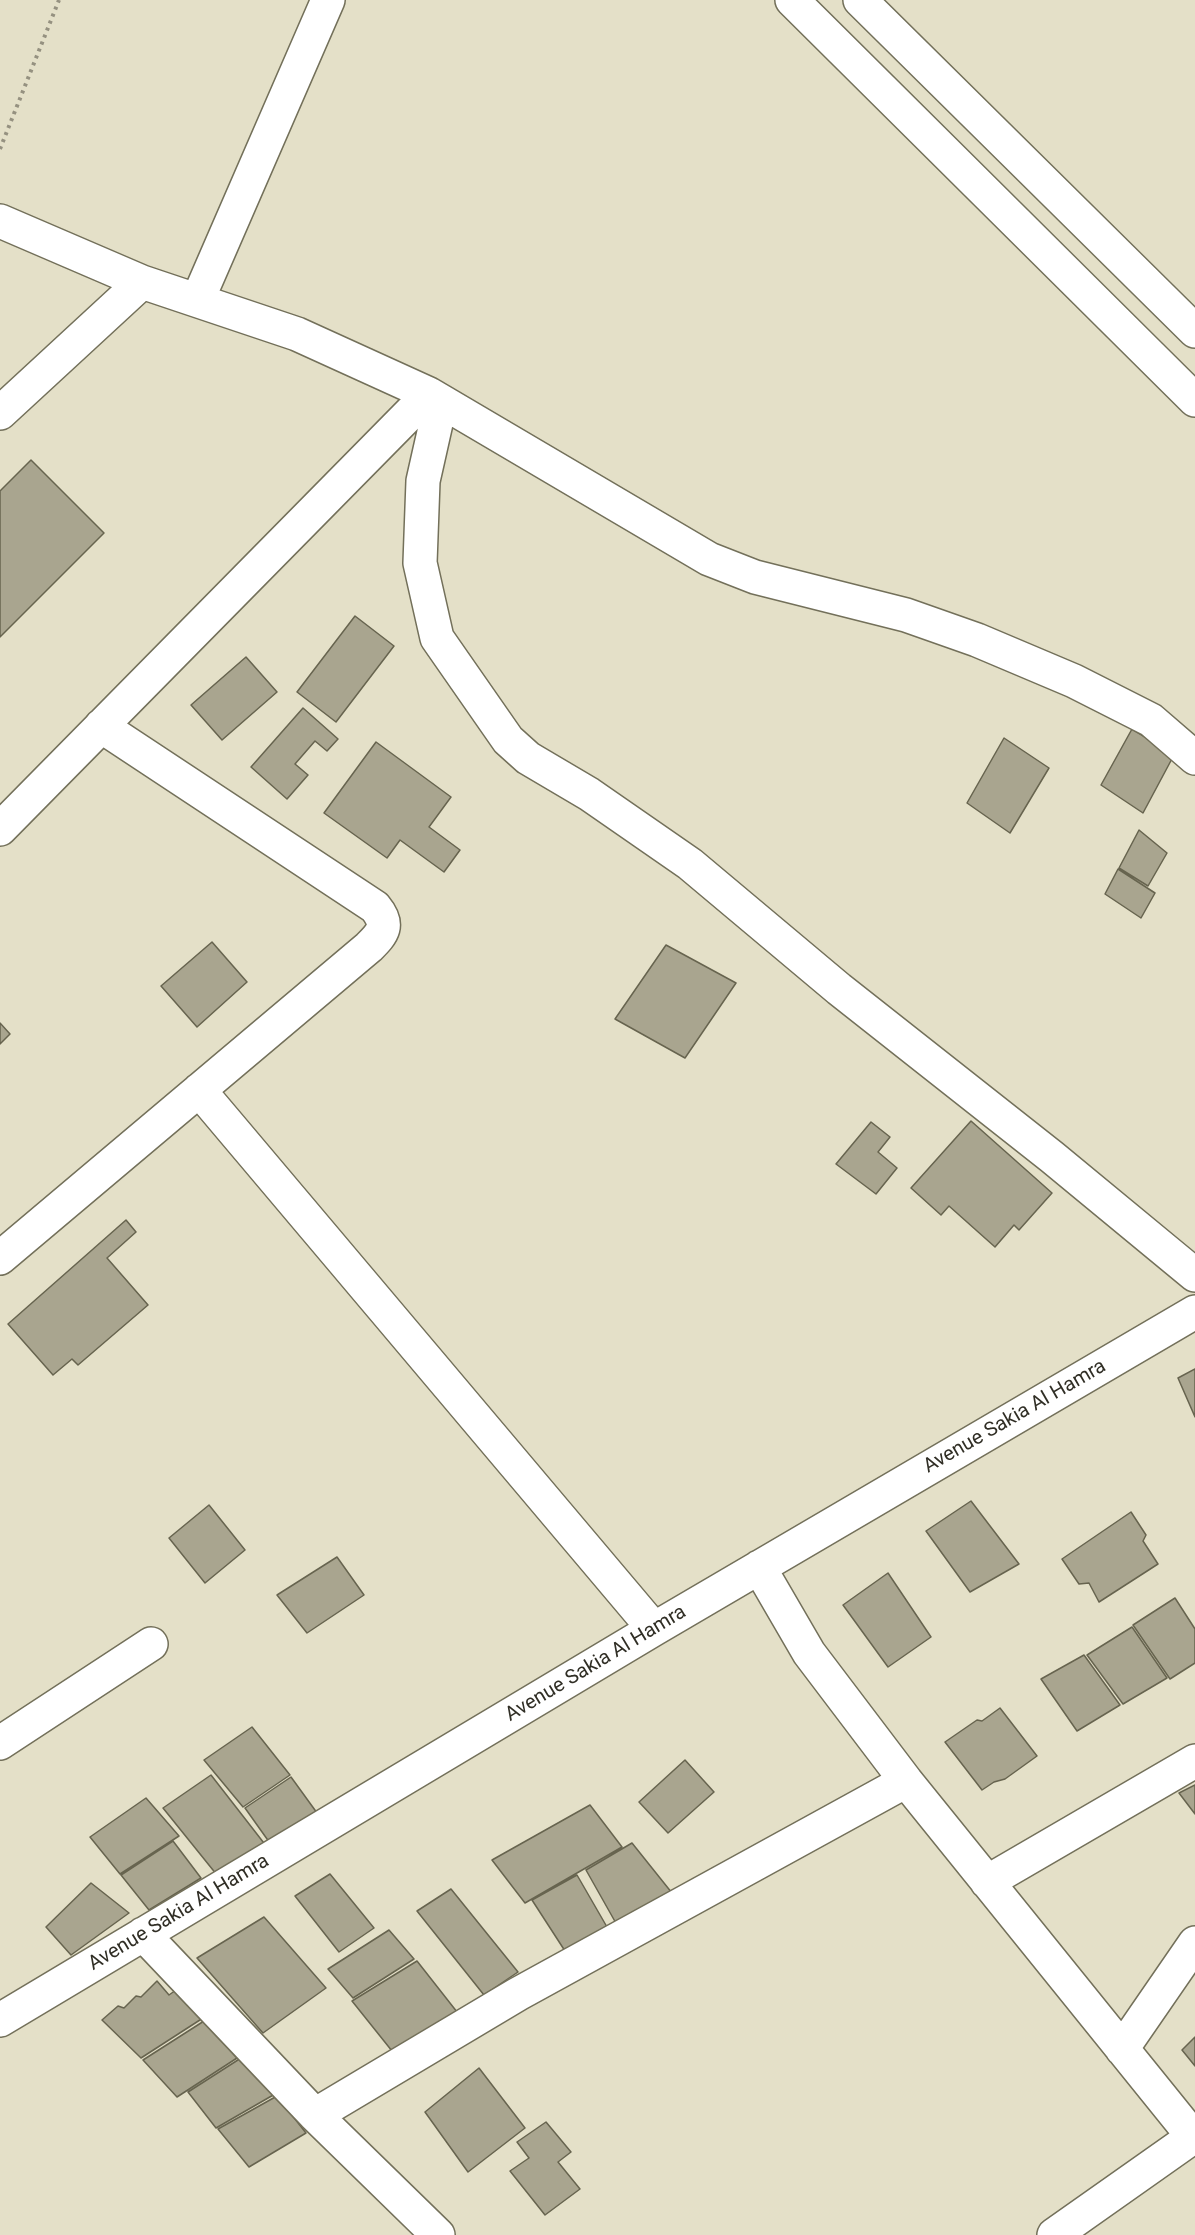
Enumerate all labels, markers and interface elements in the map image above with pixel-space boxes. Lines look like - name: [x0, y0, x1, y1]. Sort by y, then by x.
- street label: Avenue Sakia Al Hamra: [919, 1355, 1111, 1479]
- street label: Avenue Sakia Al Hamra: [501, 1600, 691, 1728]
- street label: Avenue Sakia Al Hamra: [84, 1849, 274, 1977]

